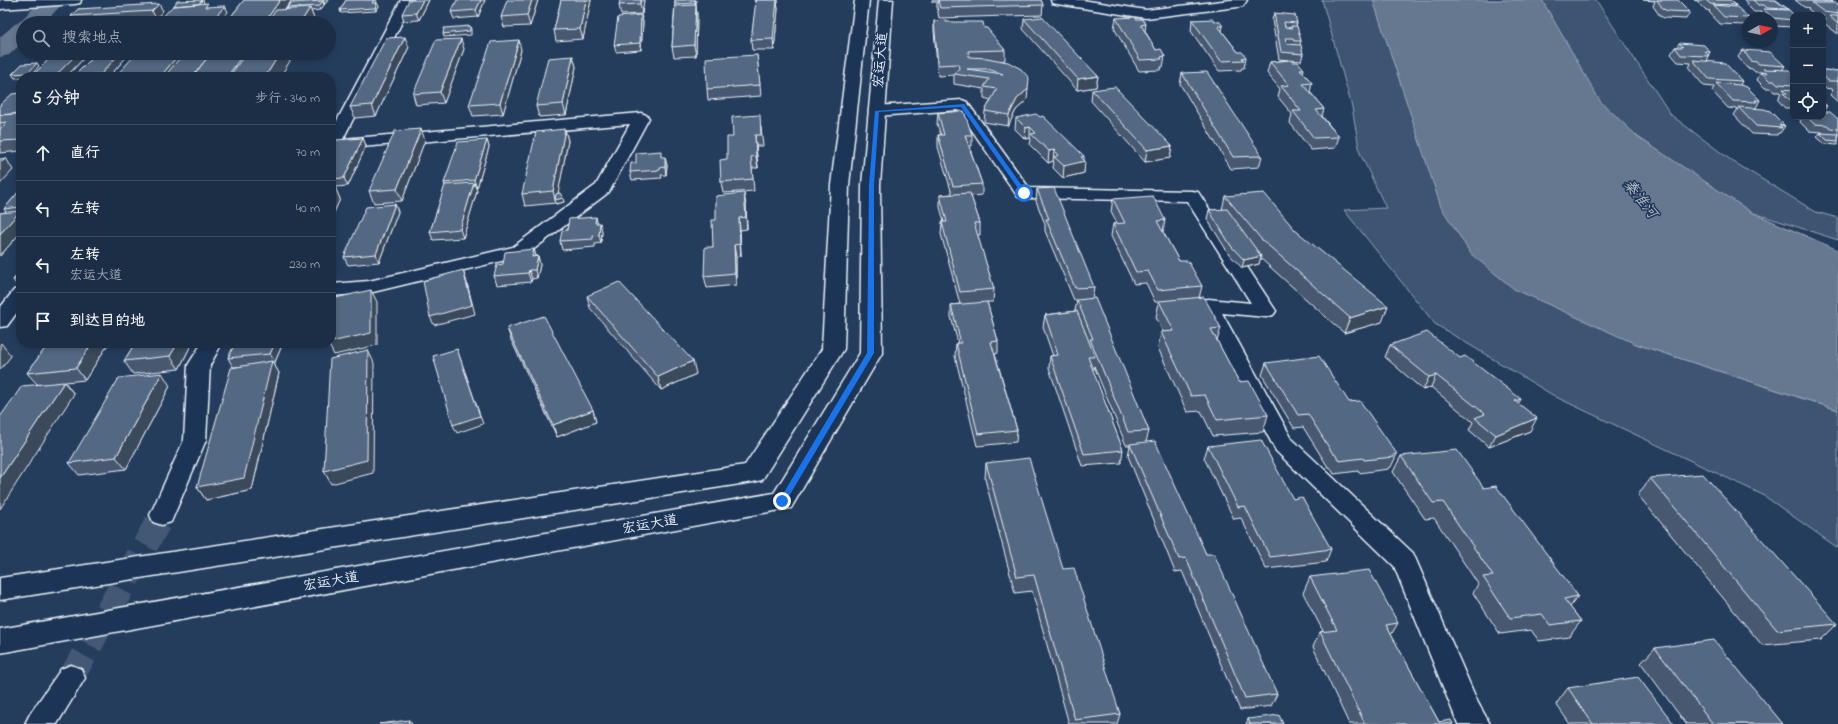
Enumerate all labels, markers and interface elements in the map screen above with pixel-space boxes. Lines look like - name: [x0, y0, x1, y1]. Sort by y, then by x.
- north arrow: [1742, 12, 1778, 48]
- map controls: [1790, 12, 1826, 120]
- button: +: [1790, 12, 1826, 48]
- search box: [16, 16, 336, 60]
- icon: search: [30, 27, 52, 49]
- text: 搜索地点: [62, 27, 122, 49]
- street label: 宏运大道: [869, 31, 893, 89]
- button: −: [1790, 48, 1826, 84]
- button: locate: [1790, 84, 1826, 120]
- text: 5 分钟: [32, 86, 80, 111]
- text: 步行 · 340 m: [255, 89, 320, 108]
- icon: ahead: [32, 142, 54, 164]
- text: 直行: [70, 142, 100, 164]
- text: 70 m: [296, 143, 320, 162]
- water label: 秦淮河: [1617, 174, 1664, 226]
- route start: [1015, 184, 1033, 202]
- icon: left: [32, 198, 54, 220]
- text: 左转: [70, 198, 100, 220]
- text: 40 m: [296, 199, 320, 218]
- text: 左转: [70, 244, 100, 266]
- icon: left: [32, 254, 54, 276]
- text: 230 m: [289, 255, 320, 274]
- text: 宏运大道: [70, 266, 122, 285]
- icon: arrive: [32, 310, 54, 332]
- text: 到达目的地: [70, 310, 145, 332]
- route end: [773, 492, 791, 510]
- street label: 宏运大道: [621, 510, 679, 540]
- street label: 宏运大道: [302, 567, 360, 597]

